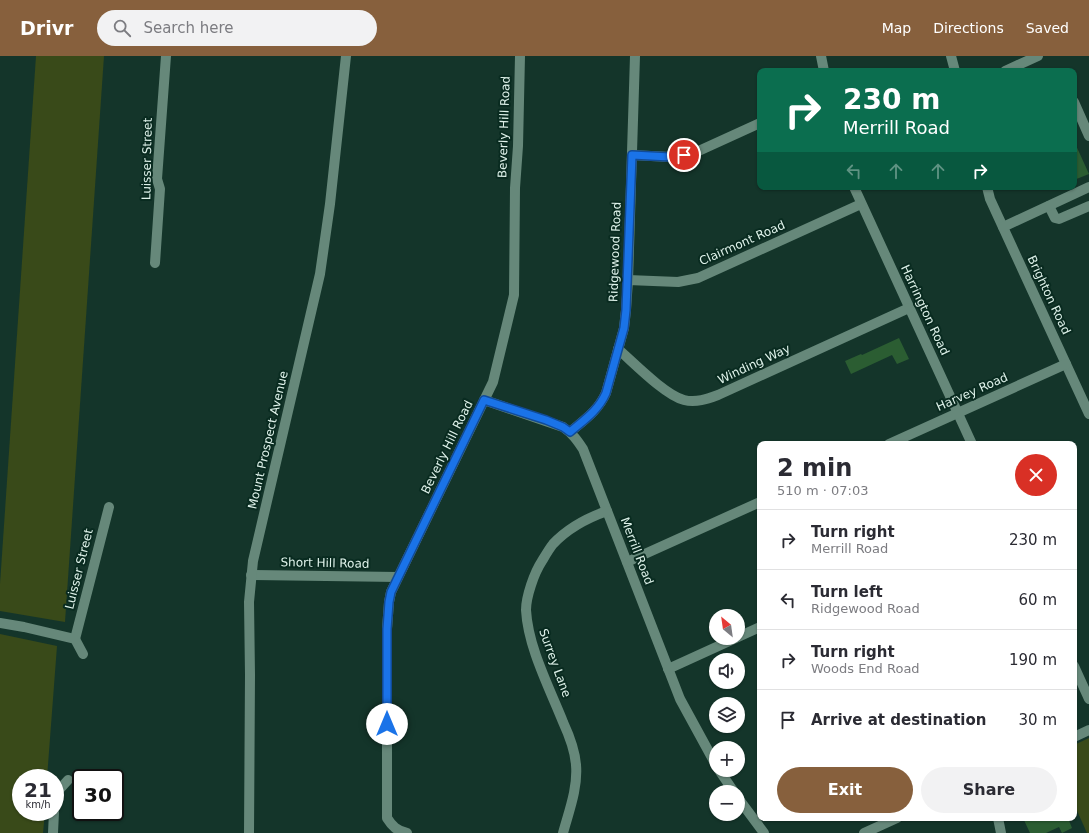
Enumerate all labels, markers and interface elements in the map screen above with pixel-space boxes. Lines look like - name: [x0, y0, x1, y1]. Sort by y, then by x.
- search box: [97, 10, 377, 46]
- text: Drivr: [20, 17, 73, 39]
- icon: search: [111, 17, 133, 39]
- text: Search here: [143, 19, 234, 37]
- text: Map: [882, 20, 911, 36]
- text: Directions: [933, 20, 1004, 36]
- text: Saved: [1026, 20, 1069, 36]
- street label: Beverly Hill Road: [495, 76, 513, 178]
- text: 230 m: [843, 83, 940, 116]
- icon: right: [777, 84, 829, 136]
- street label: Luisser Street: [139, 117, 155, 200]
- text: Merrill Road: [843, 117, 950, 138]
- pin: [667, 138, 701, 172]
- icon: arrive: [673, 144, 695, 166]
- icon: left: [843, 160, 865, 182]
- icon: ahead: [885, 160, 907, 182]
- icon: ahead: [927, 160, 949, 182]
- icon: right: [969, 160, 991, 182]
- street label: Ridgewood Road: [606, 202, 624, 302]
- street label: Clairmont Road: [697, 218, 787, 268]
- street label: Brighton Road: [1025, 253, 1073, 337]
- street label: Harrington Road: [898, 263, 952, 357]
- street label: Winding Way: [716, 341, 792, 387]
- street label: Mount Prospect Avenue: [245, 370, 291, 510]
- street label: Harvey Road: [934, 370, 1010, 414]
- street label: Beverly Hill Road: [418, 398, 476, 496]
- text: 2 min: [777, 454, 852, 482]
- button: close: [1015, 454, 1057, 496]
- text: 510 m · 07:03: [777, 483, 868, 498]
- street label: Merrill Road: [618, 515, 656, 587]
- text: Turn right: [811, 523, 895, 541]
- street label: Luisser Street: [62, 527, 96, 611]
- icon: right: [777, 529, 799, 551]
- text: 230 m: [1009, 531, 1057, 549]
- text: Merrill Road: [811, 541, 888, 556]
- street label: Short Hill Road: [280, 555, 370, 571]
- text: Turn left: [811, 583, 883, 601]
- icon: left: [777, 589, 799, 611]
- text: 60 m: [1019, 591, 1057, 609]
- text: Ridgewood Road: [811, 601, 920, 616]
- north arrow: [709, 609, 745, 645]
- map controls: [709, 609, 745, 821]
- street label: Surrey Lane: [536, 627, 574, 699]
- text: Turn right: [811, 643, 895, 661]
- icon: right: [777, 649, 799, 671]
- text: 190 m: [1009, 651, 1057, 669]
- button: sound: [709, 653, 745, 689]
- text: Woods End Road: [811, 661, 920, 676]
- button: layers: [709, 697, 745, 733]
- position arrow: [366, 703, 408, 745]
- icon: arrive: [777, 709, 799, 731]
- text: Arrive at destination: [811, 711, 986, 729]
- text: 30 m: [1019, 711, 1057, 729]
- button: +: [709, 741, 745, 777]
- button: Exit: [777, 767, 913, 813]
- button: Share: [921, 767, 1057, 813]
- speed limit sign: 30: [72, 769, 124, 821]
- text: 21: [24, 778, 52, 802]
- button: −: [709, 785, 745, 821]
- text: km/h: [25, 799, 51, 810]

